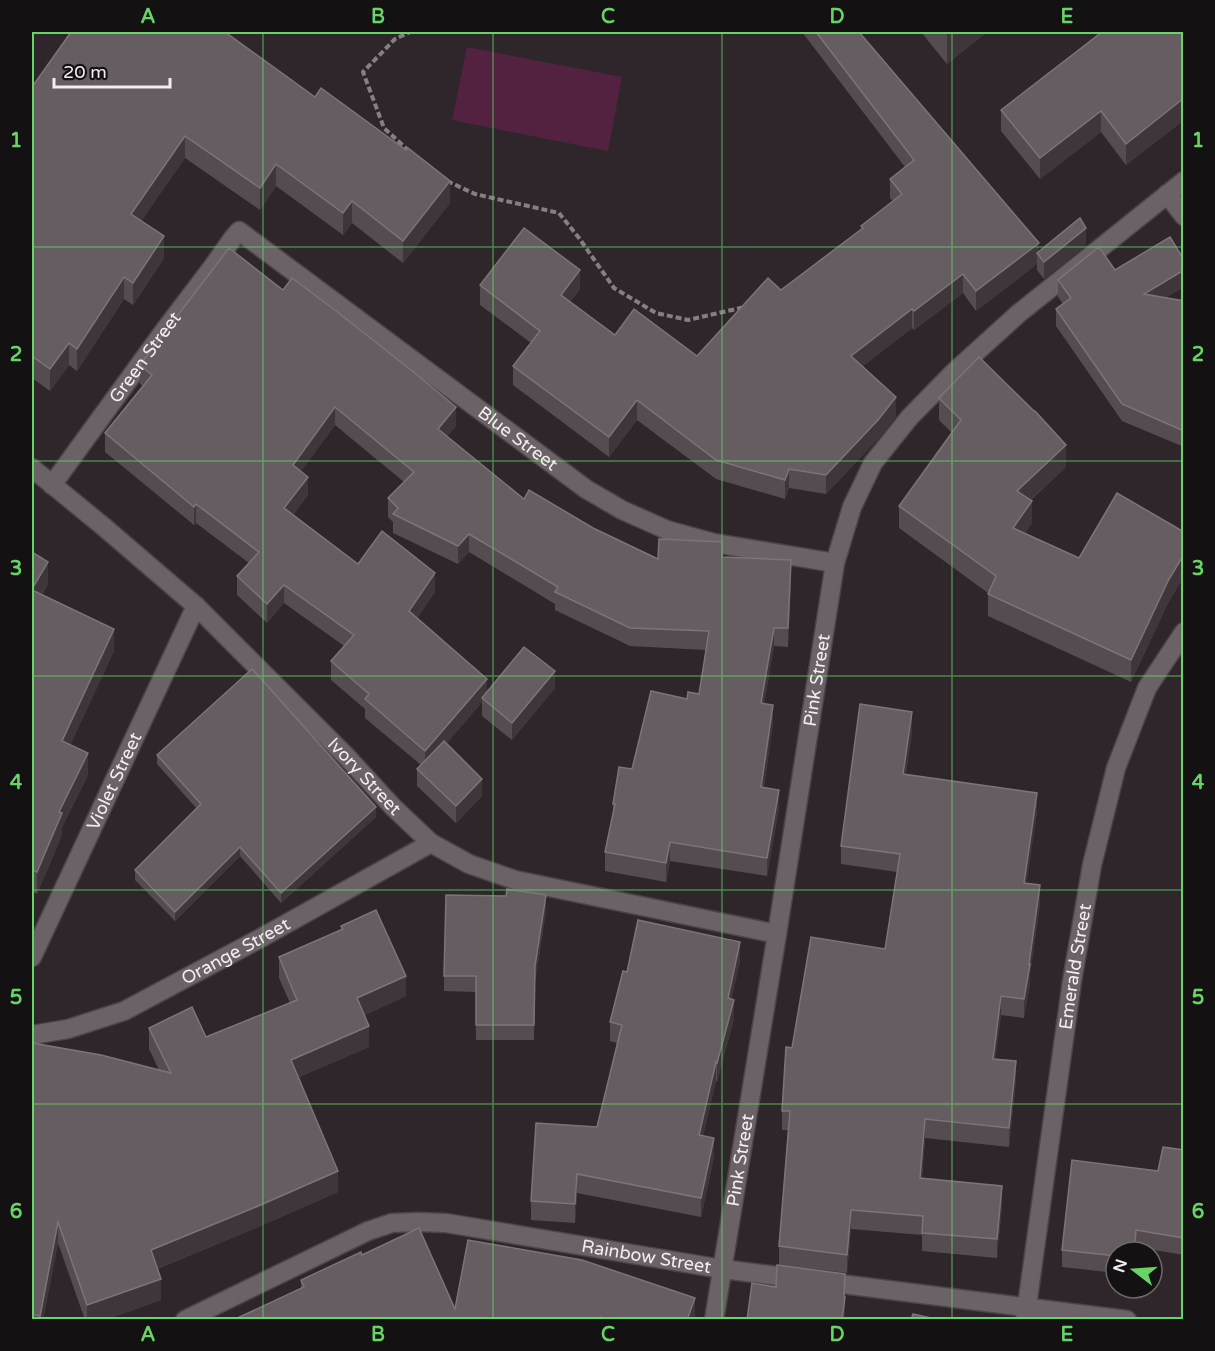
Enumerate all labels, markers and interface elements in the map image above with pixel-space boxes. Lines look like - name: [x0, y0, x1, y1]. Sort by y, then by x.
- text: A: [141, 5, 156, 29]
- text: B: [371, 5, 385, 29]
- text: C: [601, 5, 615, 29]
- text: D: [829, 5, 845, 29]
- text: E: [1061, 5, 1074, 29]
- scale bar: [54, 51, 170, 89]
- text: 20 m: [63, 61, 107, 83]
- text: 1: [10, 129, 22, 153]
- text: 1: [1192, 129, 1204, 153]
- street label: Green Street: [104, 307, 186, 407]
- text: 2: [10, 343, 22, 367]
- text: 2: [1192, 343, 1204, 367]
- street label: Blue Street: [474, 401, 562, 475]
- text: 3: [10, 557, 22, 581]
- text: 3: [1192, 557, 1204, 581]
- street label: Pink Street: [799, 632, 835, 728]
- street label: Violet Street: [82, 729, 146, 834]
- street label: Ivory Street: [323, 733, 406, 820]
- text: 4: [10, 771, 23, 795]
- text: 4: [1192, 771, 1205, 795]
- street label: Emerald Street: [1054, 902, 1096, 1031]
- street label: Orange Street: [178, 913, 294, 989]
- text: 5: [10, 986, 22, 1010]
- text: 5: [1192, 986, 1204, 1010]
- street label: Pink Street: [722, 1112, 758, 1208]
- text: 6: [10, 1200, 22, 1224]
- text: 6: [1192, 1200, 1204, 1224]
- street label: Rainbow Street: [580, 1235, 713, 1278]
- north arrow: [1104, 1240, 1164, 1300]
- text: N: [1109, 1257, 1132, 1275]
- text: A: [141, 1323, 156, 1347]
- text: B: [371, 1323, 385, 1347]
- text: C: [601, 1323, 615, 1347]
- text: D: [829, 1323, 845, 1347]
- text: E: [1061, 1323, 1074, 1347]

